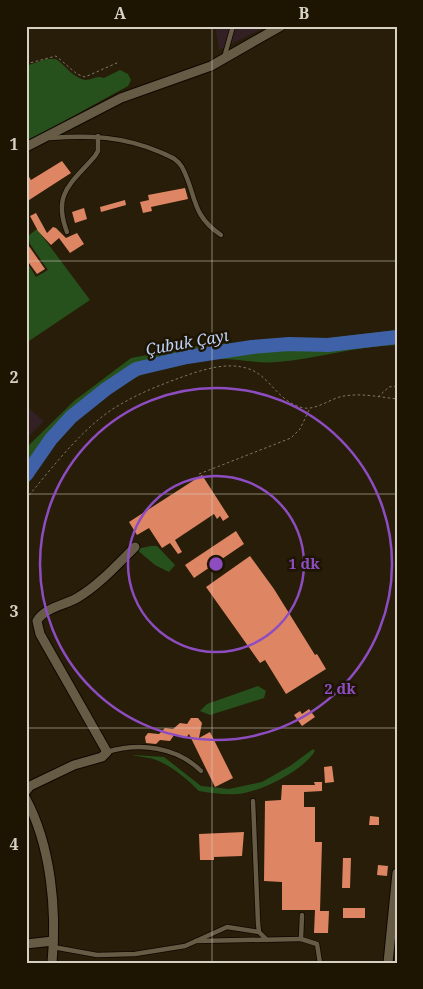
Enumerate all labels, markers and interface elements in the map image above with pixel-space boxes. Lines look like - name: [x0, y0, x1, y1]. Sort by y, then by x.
- text: A: [114, 2, 127, 24]
- text: B: [299, 2, 310, 24]
- text: 1: [9, 133, 19, 155]
- water label: Çubuk Çayı: [144, 324, 230, 360]
- text: 2: [9, 366, 19, 388]
- text: 1 dk: [288, 553, 320, 573]
- centre of rings: [207, 555, 225, 573]
- text: 3: [9, 600, 19, 622]
- text: 2 dk: [324, 678, 356, 698]
- text: 4: [9, 833, 19, 855]

